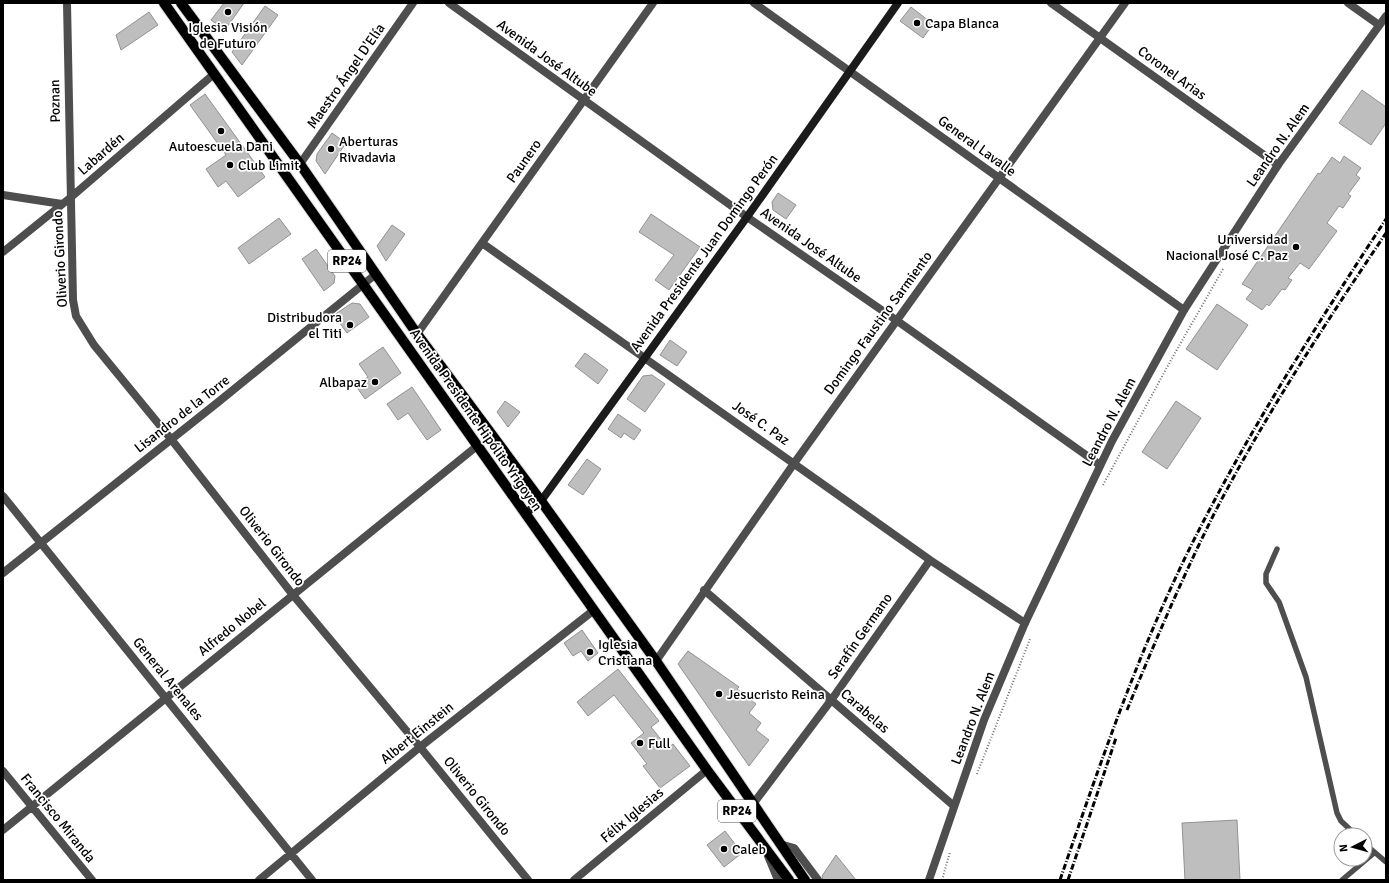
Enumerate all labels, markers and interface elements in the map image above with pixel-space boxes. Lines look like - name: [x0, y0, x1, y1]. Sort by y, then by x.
- marker: Iglesia Visión de Futuro: [223, 7, 233, 17]
- place label: Capa Blanca: [925, 15, 999, 32]
- street label: Avenida José Altube: [494, 16, 600, 100]
- marker: Capa Blanca: [912, 18, 922, 28]
- place label: Iglesia Visión de Futuro: [188, 19, 268, 52]
- street label: Maestro Ángel D'Elía: [303, 20, 389, 132]
- street label: Coronel Arias: [1134, 42, 1210, 104]
- street label: Poznan: [46, 79, 64, 123]
- street label: Leandro N. Alem: [1243, 100, 1313, 190]
- street label: General Lavalle: [935, 112, 1019, 180]
- marker: Autoescuela Dani: [216, 126, 226, 136]
- street label: Labardén: [74, 129, 128, 179]
- place label: Aberturas Rivadavia: [339, 133, 398, 166]
- street label: Paunero: [503, 136, 545, 186]
- place label: Autoescuela Dani: [169, 138, 273, 155]
- marker: Aberturas Rivadavia: [326, 144, 336, 154]
- street label: Avenida Presidente Juan Domingo Perón: [627, 151, 781, 355]
- place label: Club Limit: [238, 157, 299, 174]
- marker: Club Limit: [225, 160, 235, 170]
- street label: Avenida José Altube: [757, 204, 865, 286]
- street label: Oliverio Girondo: [49, 210, 71, 308]
- place label: Universidad Nacional José C. Paz: [1166, 231, 1288, 264]
- marker: Universidad Nacional José C. Paz: [1291, 242, 1301, 252]
- street label: Domingo Faustino Sarmiento: [820, 248, 936, 398]
- road number: RP24: [328, 250, 366, 272]
- place label: Distribudora el Titi: [267, 309, 342, 342]
- marker: Distribudora el Titi: [345, 320, 355, 330]
- street label: Avenida Presidente Hipólito Yrigoyen: [406, 325, 546, 515]
- street label: Lisandro de la Torre: [131, 372, 233, 456]
- place label: Albapaz: [319, 374, 367, 391]
- street label: Leandro N. Alem: [1078, 375, 1140, 469]
- marker: Albapaz: [370, 377, 380, 387]
- street label: José C. Paz: [729, 397, 793, 449]
- street label: Oliverio Girondo: [235, 503, 309, 589]
- street label: Serafín Germano: [824, 590, 896, 682]
- street label: Alfredo Nobel: [195, 594, 269, 660]
- street label: General Arenales: [129, 634, 207, 724]
- place label: Iglesia Cristiana: [598, 636, 652, 669]
- marker: Iglesia Cristiana: [585, 647, 595, 657]
- street label: Leandro N. Alem: [947, 669, 999, 767]
- street label: Carabelas: [837, 685, 893, 737]
- place label: Jesucristo Reina: [727, 686, 825, 703]
- marker: Jesucristo Reina: [714, 689, 724, 699]
- street label: Albert Einstein: [377, 698, 457, 768]
- place label: Full: [648, 735, 671, 752]
- marker: Full: [635, 738, 645, 748]
- street label: Oliverio Girondo: [440, 753, 514, 839]
- street label: Francisco Miranda: [17, 770, 99, 866]
- street label: Félix Iglesias: [597, 784, 667, 846]
- road number: RP24: [718, 800, 756, 822]
- north arrow: [1333, 827, 1373, 867]
- place label: Caleb: [732, 841, 766, 858]
- marker: Caleb: [719, 844, 729, 854]
- text: N: [1337, 844, 1350, 852]

